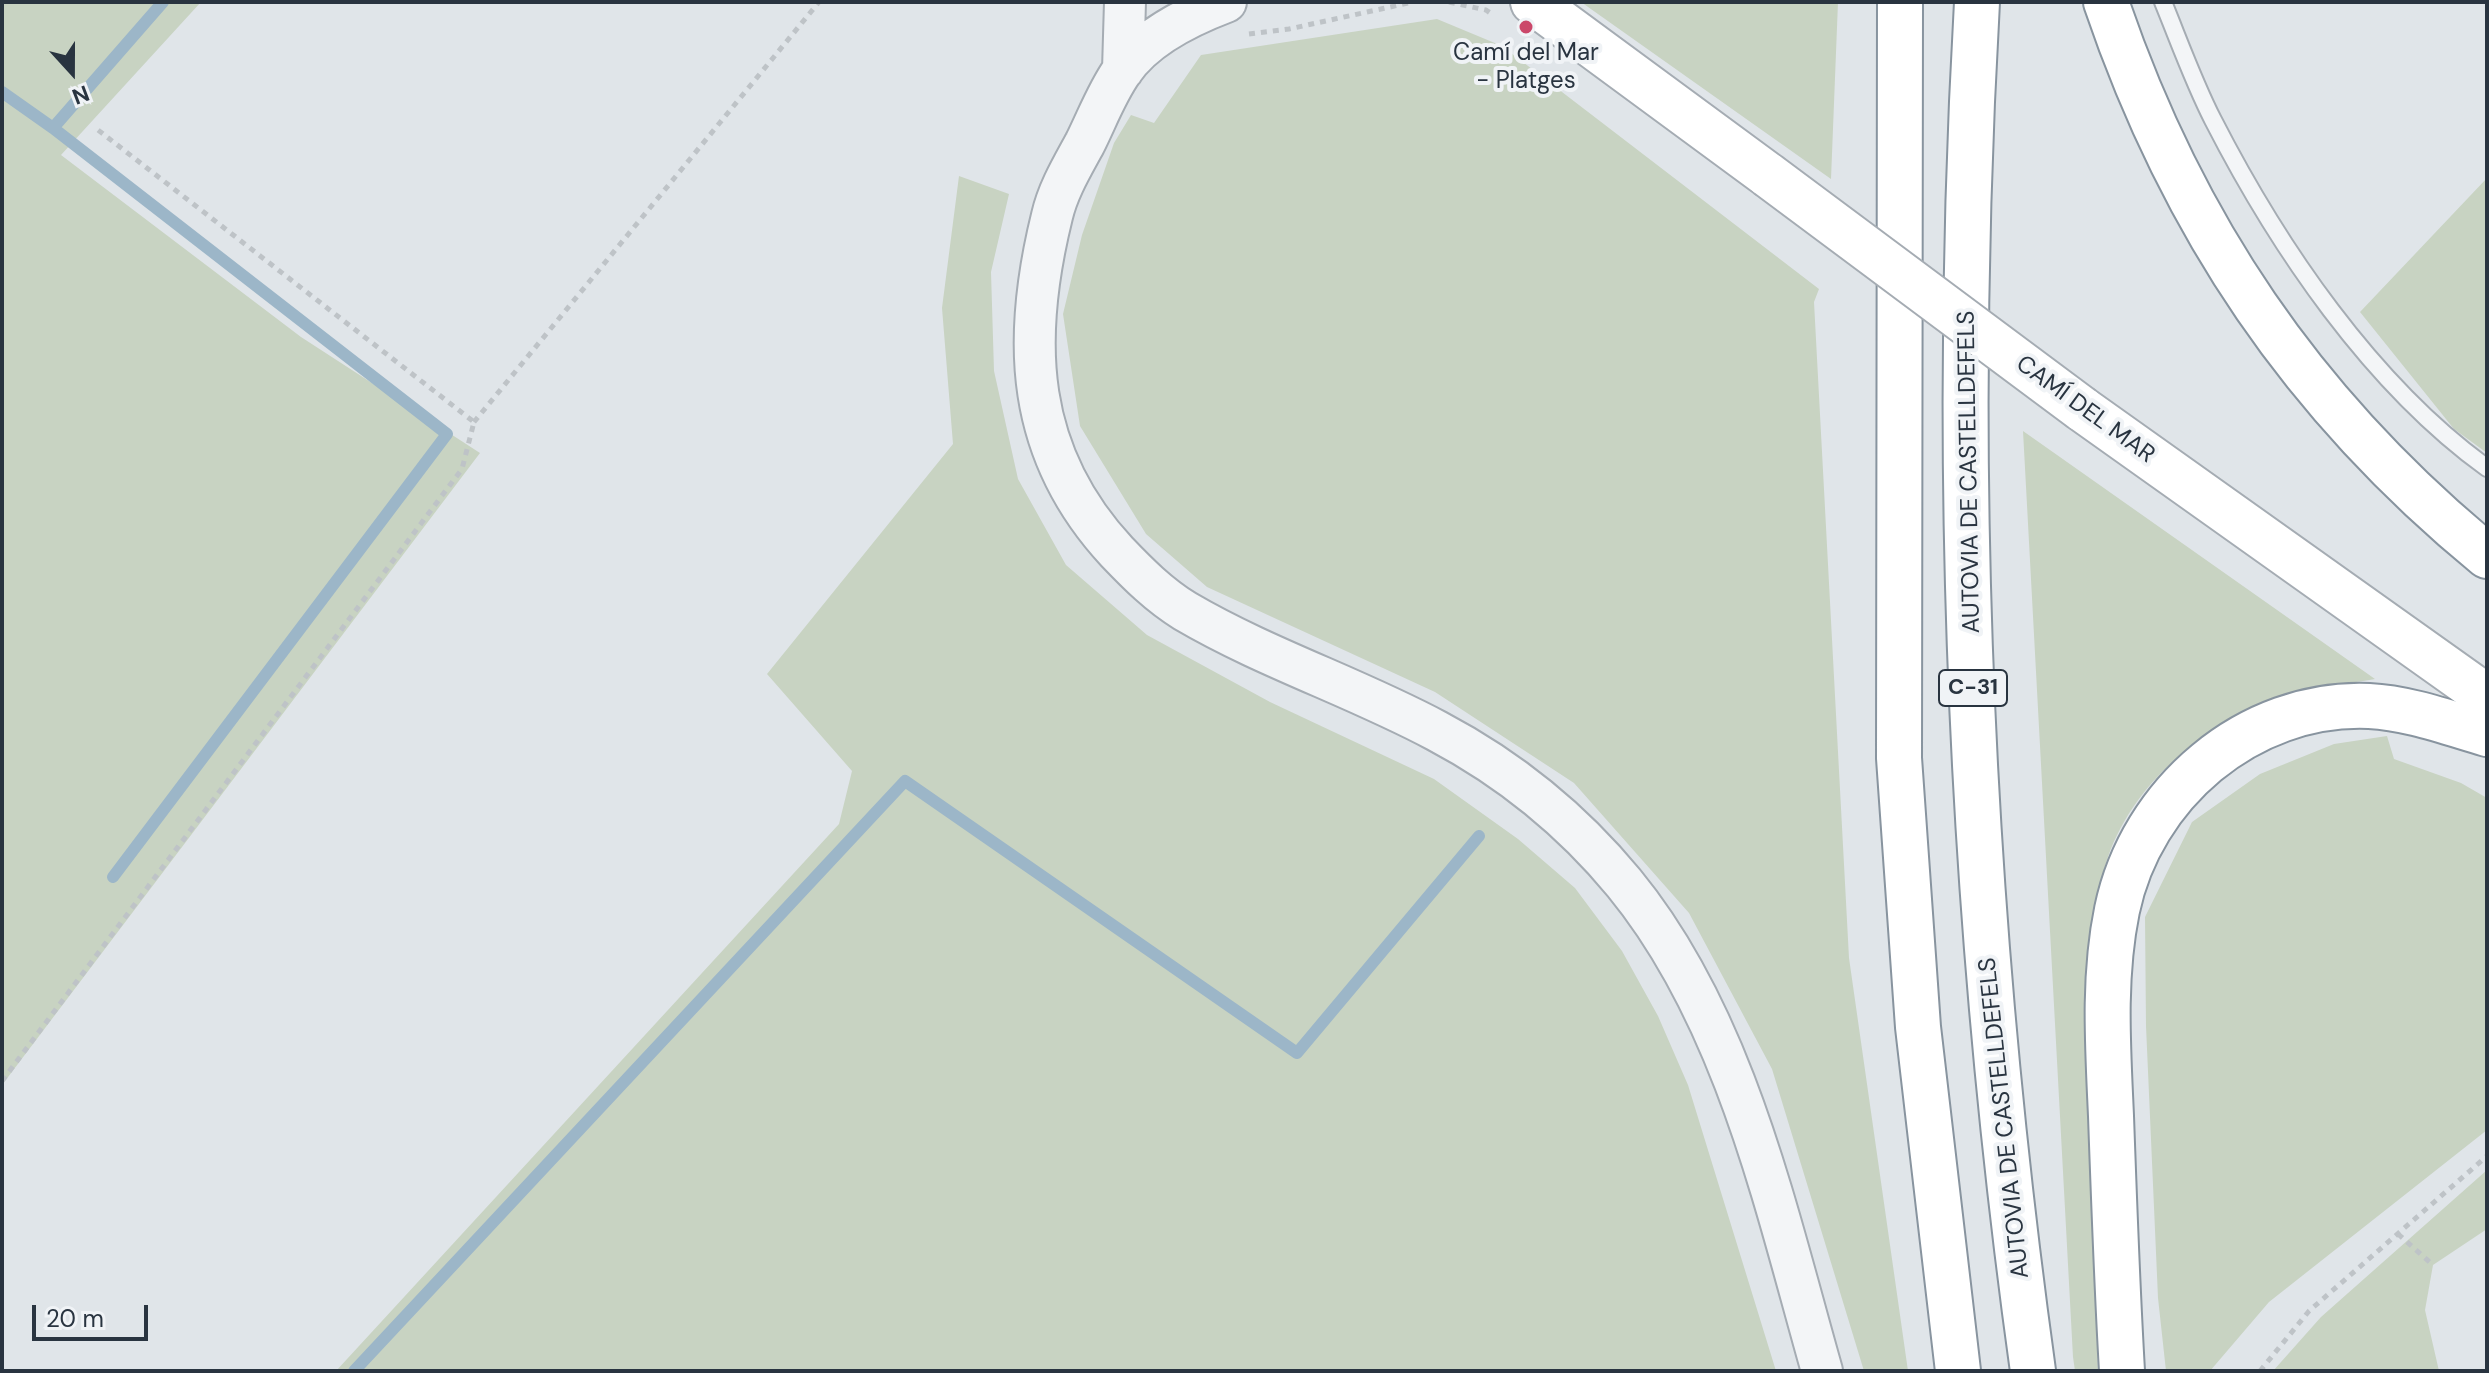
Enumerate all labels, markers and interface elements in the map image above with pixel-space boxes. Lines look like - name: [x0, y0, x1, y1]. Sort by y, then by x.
- marker: Camí del Mar - Platges: [1517, 18, 1535, 36]
- north arrow: [32, 32, 112, 112]
- place label: Camí del Mar - Platges: [1453, 40, 1599, 96]
- text: N: [68, 78, 93, 111]
- street label: AUTOVIA DE CASTELLDEFELS: [1953, 310, 1987, 634]
- street label: CAMÍ DEL MAR: [2010, 350, 2160, 470]
- road number: C-31: [1939, 670, 2007, 706]
- street label: AUTOVIA DE CASTELLDEFELS: [1974, 956, 2036, 1280]
- scale bar: [36, 1289, 152, 1339]
- text: 20 m: [46, 1303, 104, 1334]

